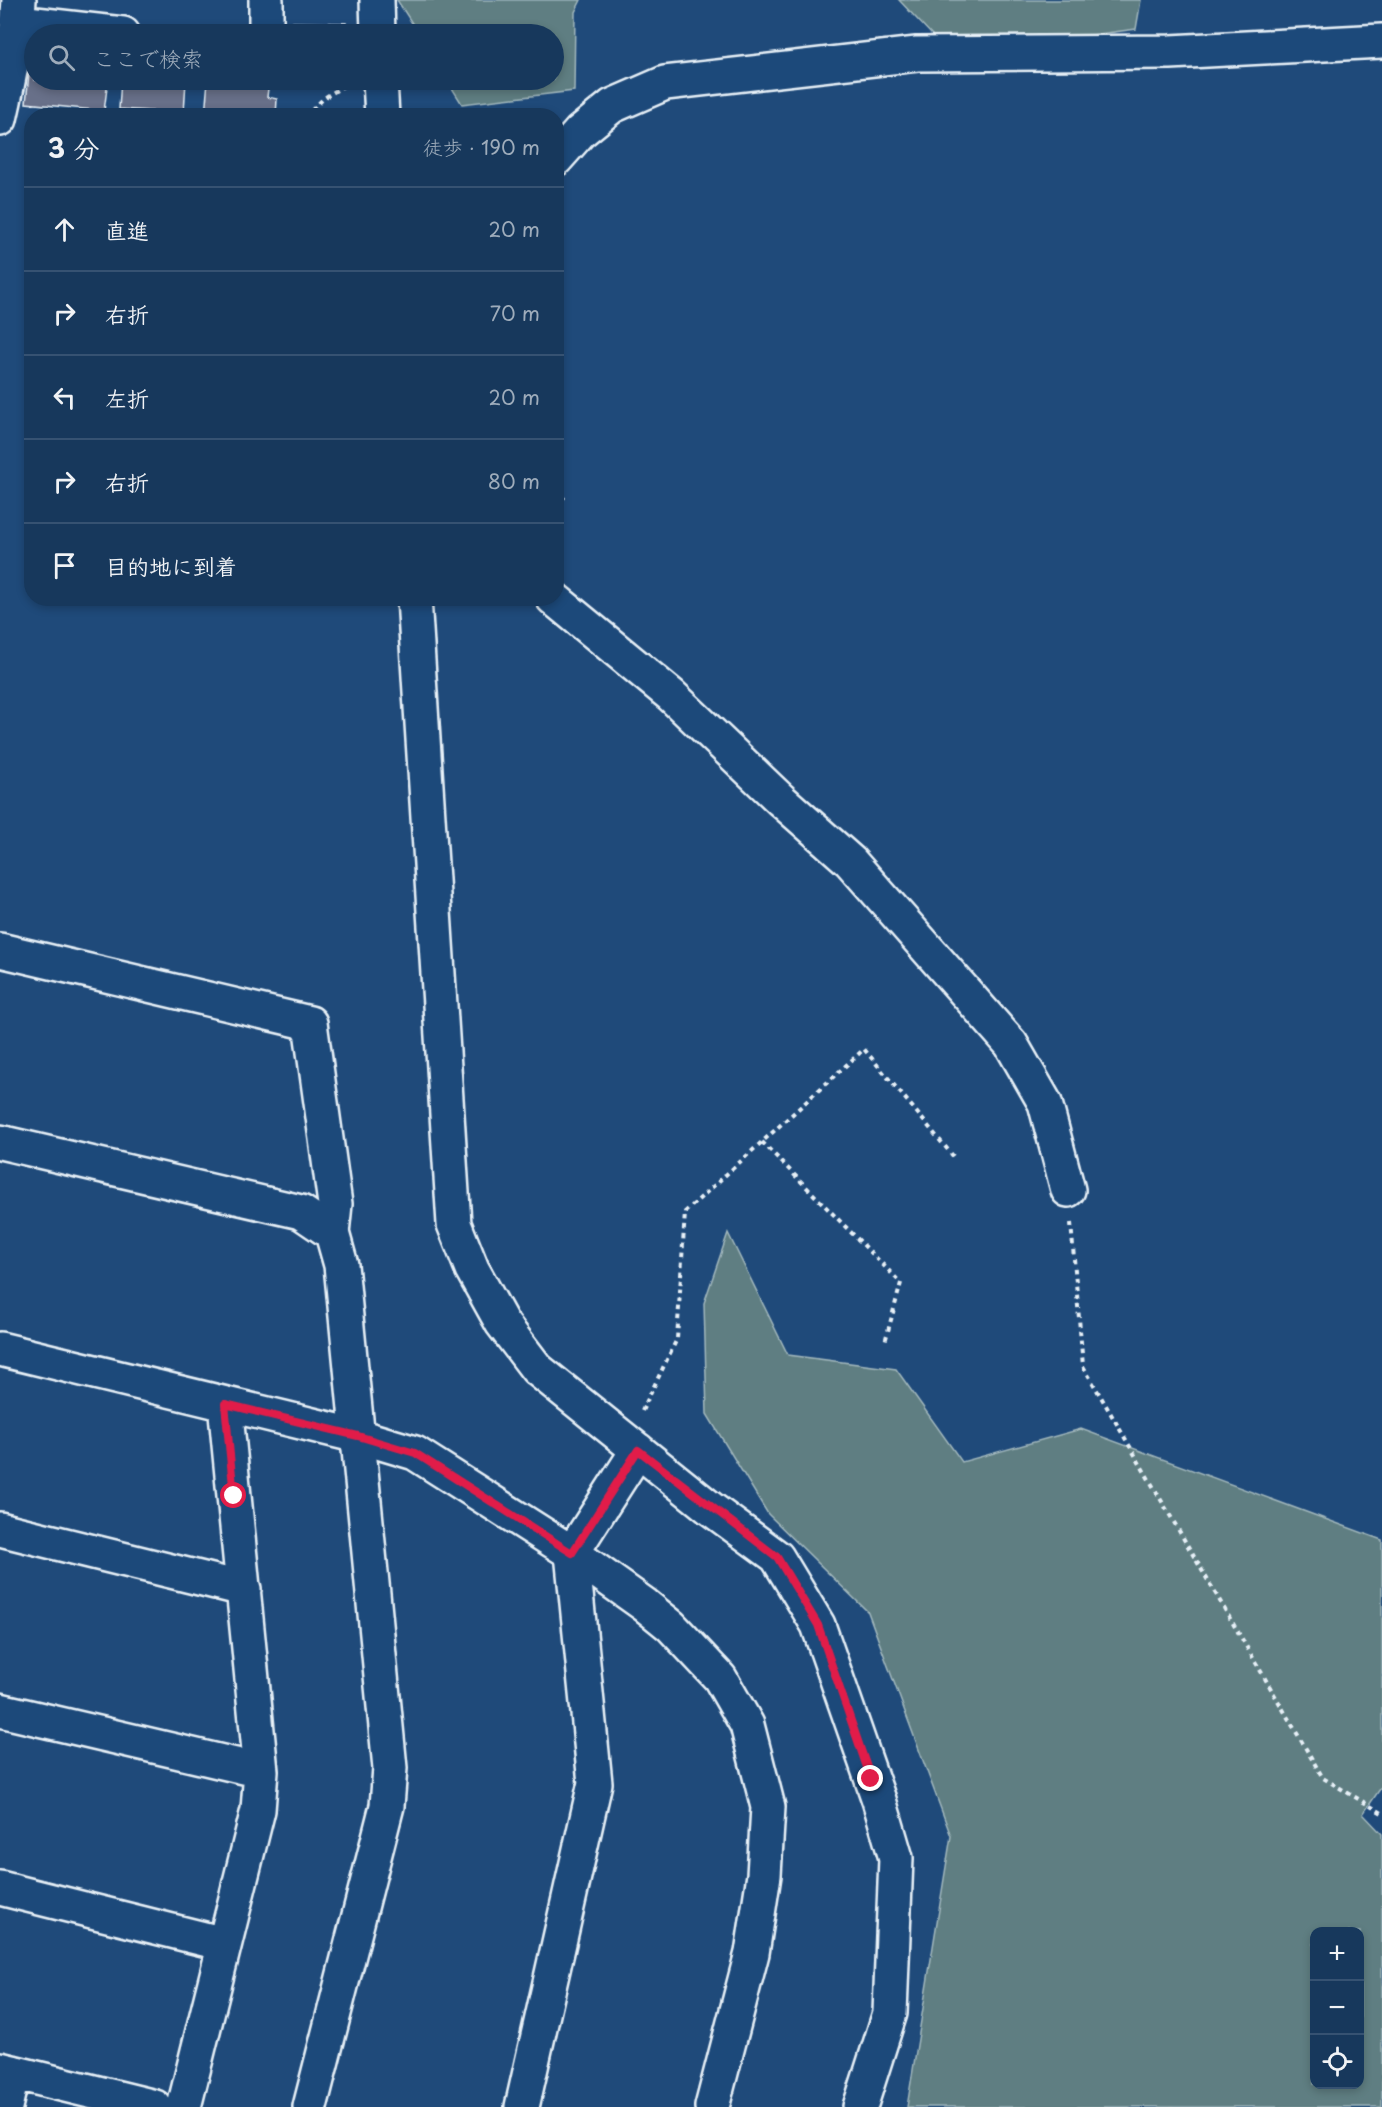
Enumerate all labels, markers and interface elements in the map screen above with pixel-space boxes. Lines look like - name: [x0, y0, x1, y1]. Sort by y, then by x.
- search box: [24, 24, 564, 90]
- icon: search: [45, 41, 78, 74]
- text: ここで検索: [93, 41, 203, 74]
- text: 3 分: [48, 128, 99, 167]
- text: 徒歩 · 190 m: [423, 132, 540, 162]
- icon: ahead: [48, 213, 81, 246]
- text: 直進: [105, 213, 149, 246]
- text: 20 m: [488, 214, 540, 244]
- icon: right: [48, 297, 81, 330]
- text: 右折: [105, 297, 149, 330]
- text: 70 m: [490, 298, 540, 328]
- icon: left: [48, 381, 81, 414]
- text: 左折: [105, 381, 149, 414]
- text: 20 m: [488, 382, 540, 412]
- icon: right: [48, 465, 81, 498]
- text: 右折: [105, 465, 149, 498]
- text: 80 m: [488, 466, 540, 496]
- icon: arrive: [48, 549, 81, 582]
- text: 目的地に到着: [105, 549, 237, 582]
- route start: [220, 1482, 246, 1508]
- route end: [857, 1765, 883, 1791]
- map controls: [1310, 1927, 1364, 2089]
- button: +: [1310, 1927, 1364, 1981]
- button: −: [1310, 1981, 1364, 2035]
- button: locate: [1310, 2035, 1364, 2089]

